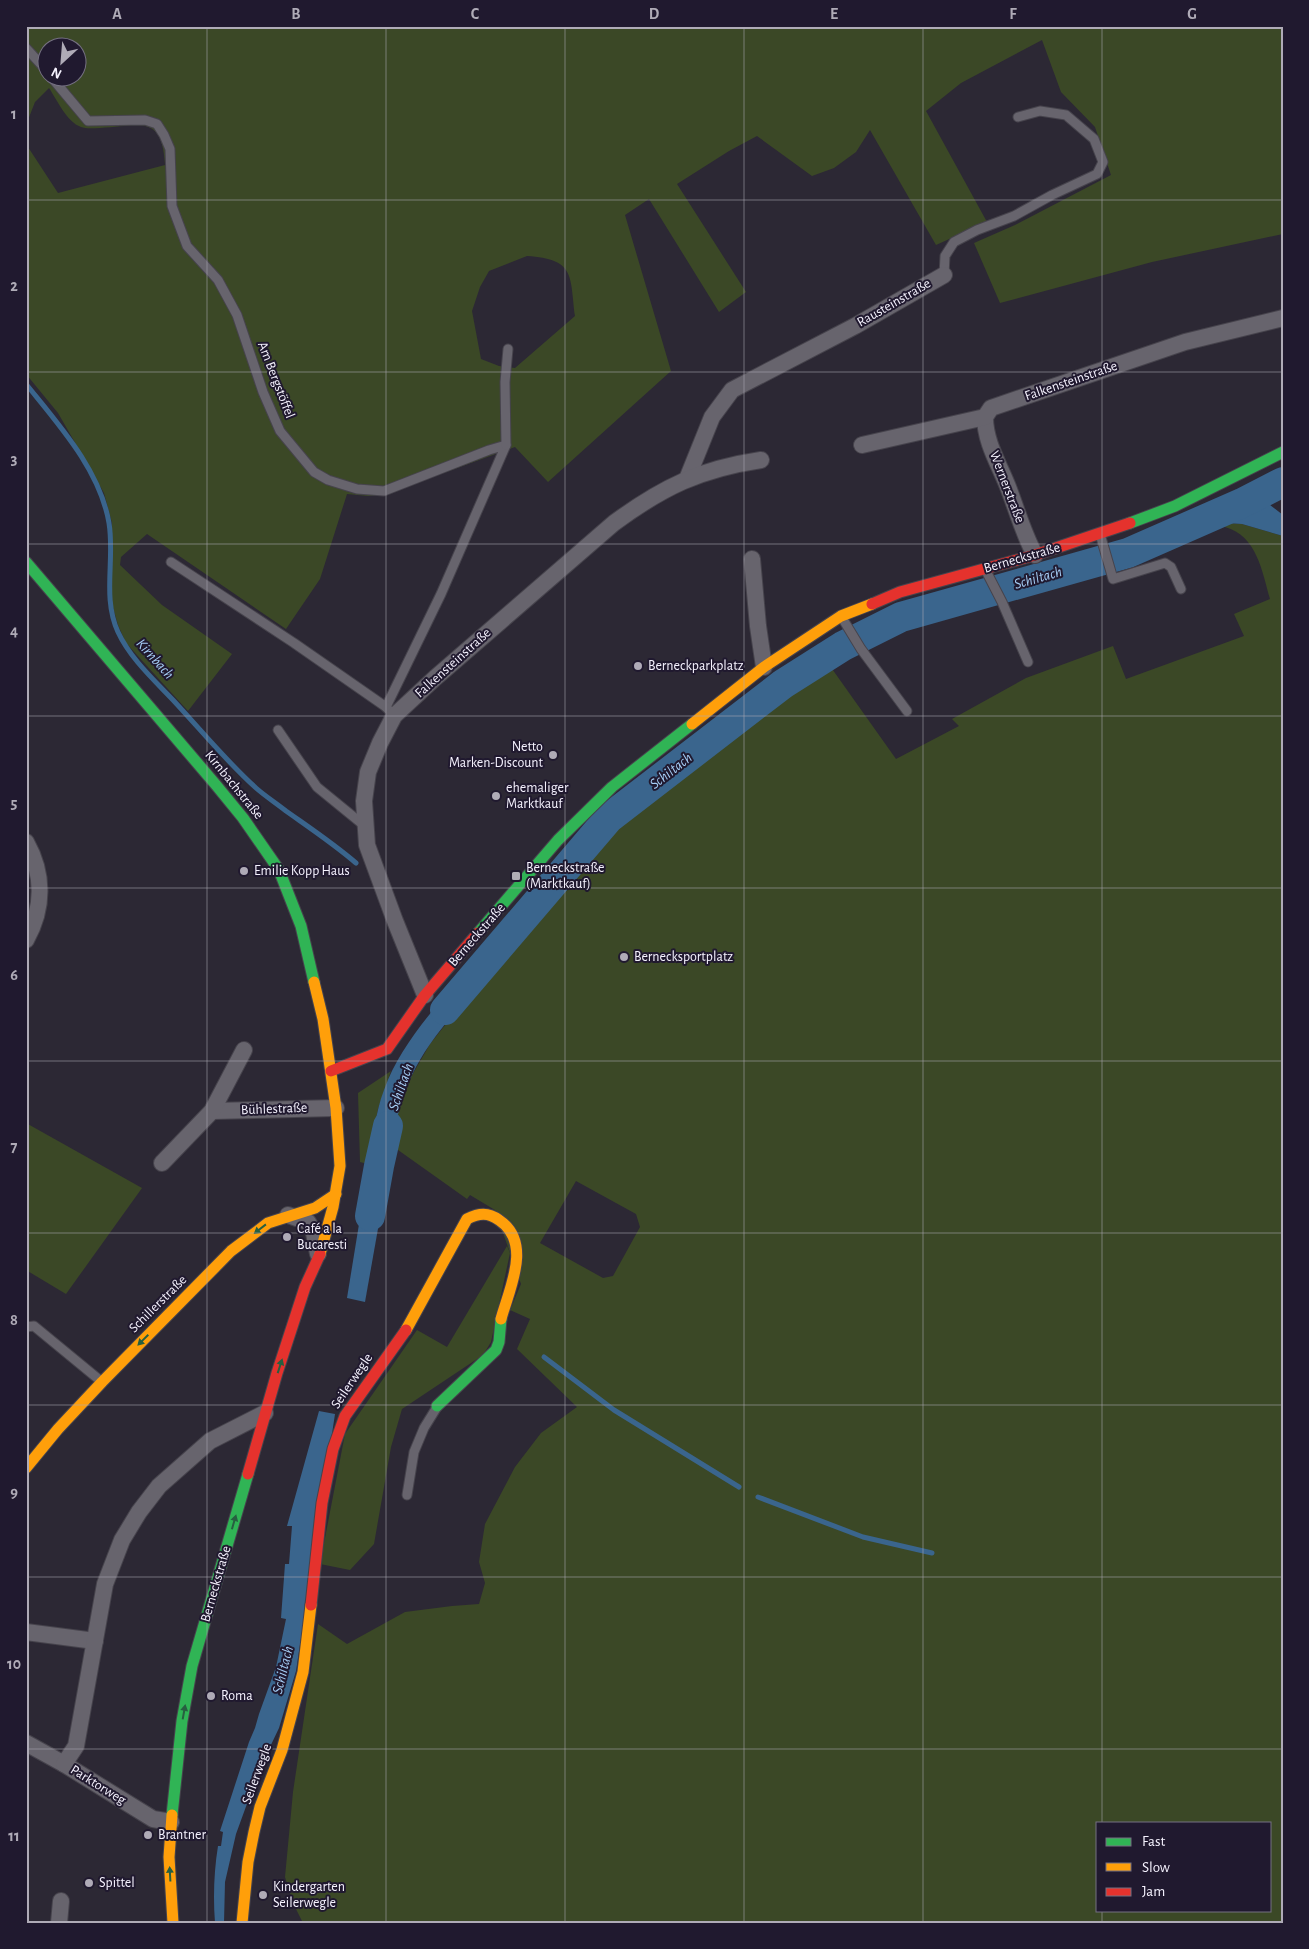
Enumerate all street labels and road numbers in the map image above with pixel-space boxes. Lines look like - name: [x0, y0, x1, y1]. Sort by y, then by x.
- street label: Rausteinstraße: [855, 276, 933, 330]
- street label: Am Bergstöffel: [255, 340, 297, 420]
- street label: Falkensteinstraße: [1023, 359, 1119, 403]
- street label: Wernerstraße: [987, 449, 1027, 525]
- street label: Berneckstraße: [982, 540, 1062, 576]
- street label: Falkensteinstraße: [412, 625, 494, 701]
- street label: Kirnbachstraße: [202, 748, 266, 822]
- street label: Berneckstraße: [446, 901, 508, 969]
- street label: Bühlestraße: [240, 1101, 308, 1117]
- street label: Schillerstraße: [127, 1273, 189, 1335]
- street label: Seilerwegle: [329, 1351, 375, 1411]
- street label: Berneckstraße: [198, 1544, 234, 1624]
- street label: Seilerwegle: [240, 1742, 274, 1806]
- street label: Parktorweg: [68, 1763, 128, 1808]

